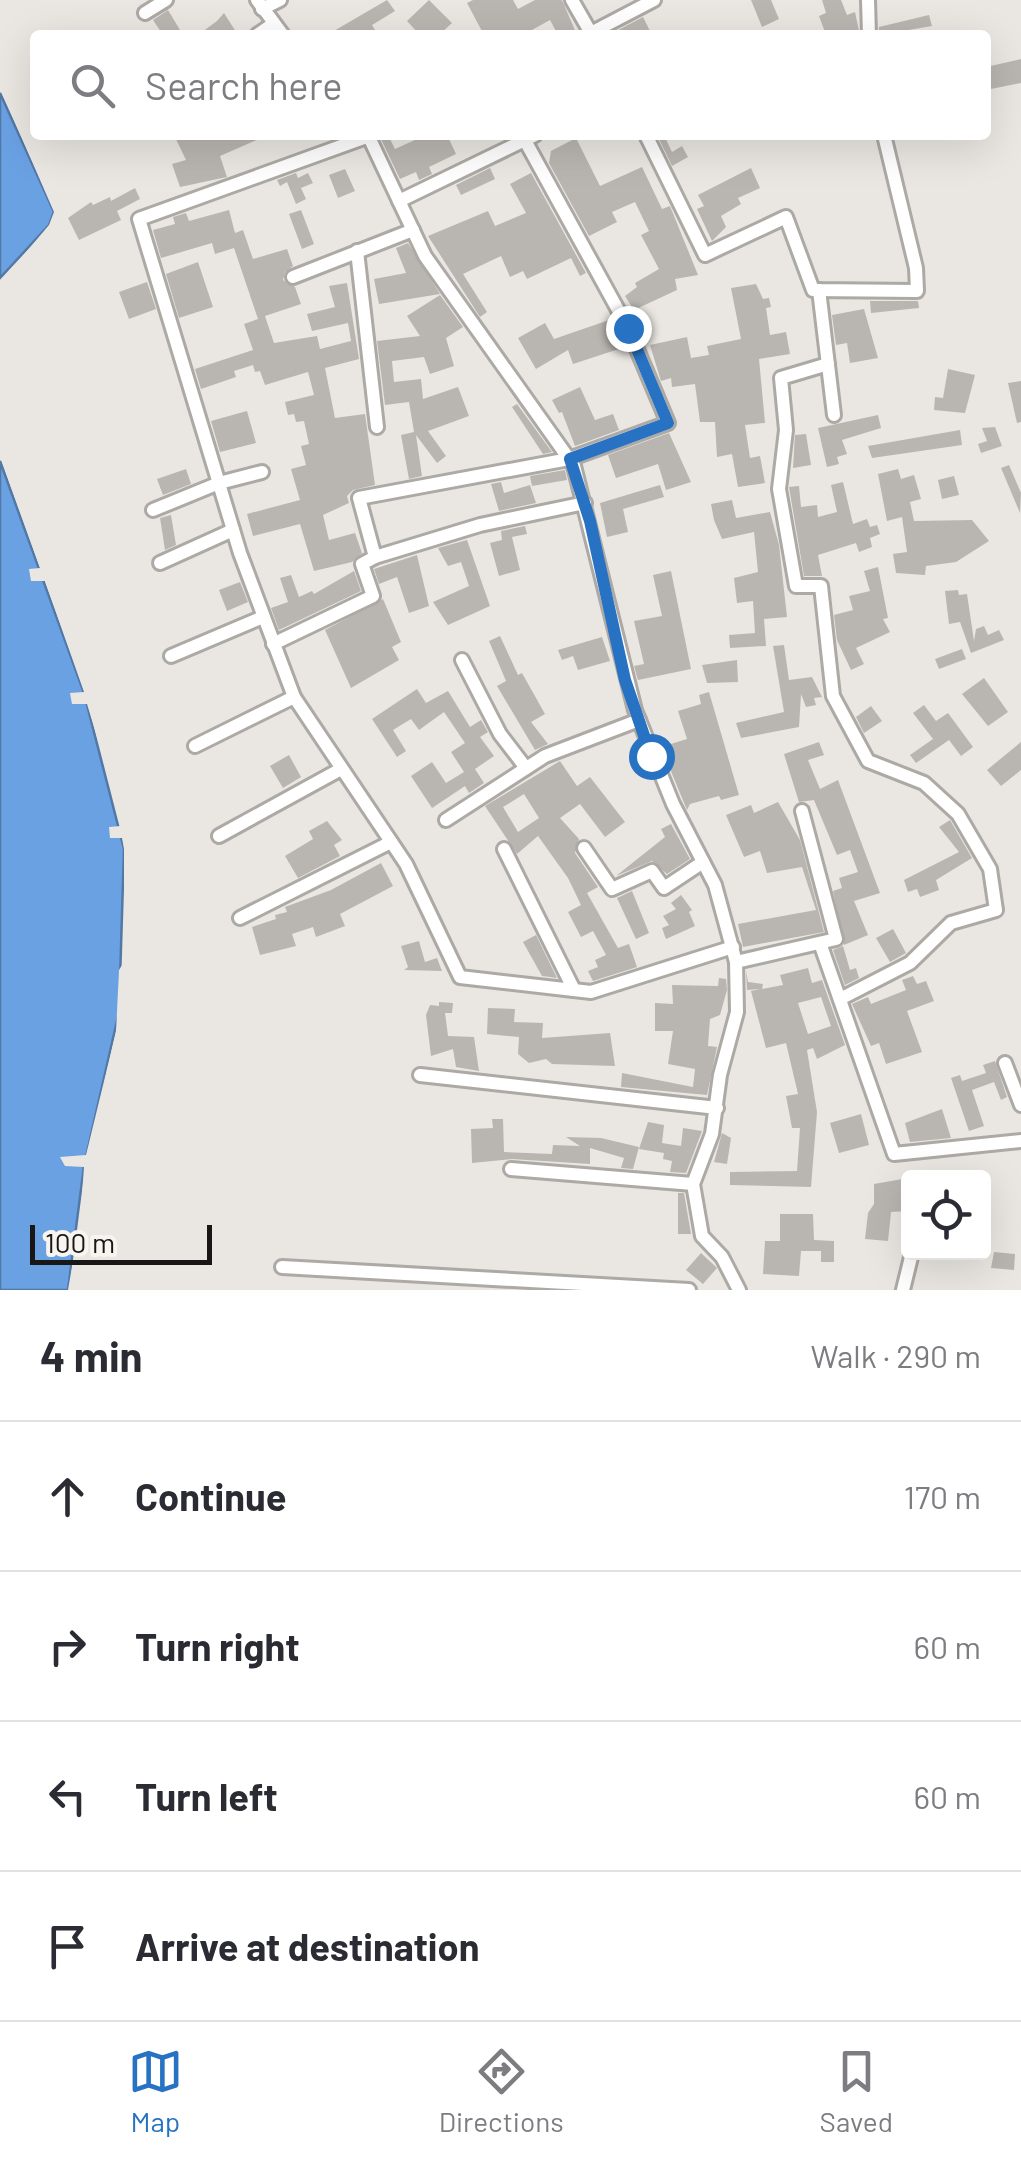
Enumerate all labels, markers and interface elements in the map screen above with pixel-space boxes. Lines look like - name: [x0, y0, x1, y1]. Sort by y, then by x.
- search box: [30, 30, 991, 140]
- icon: search: [65, 58, 120, 113]
- text: Search here: [145, 62, 343, 108]
- route end: [606, 306, 652, 352]
- route start: [629, 734, 675, 780]
- map controls: [901, 1170, 991, 1260]
- button: locate: [901, 1170, 991, 1260]
- scale bar: [30, 1220, 212, 1264]
- text: 100 m: [45, 1225, 115, 1259]
- text: 4 min: [40, 1330, 143, 1380]
- text: Walk · 290 m: [810, 1336, 981, 1374]
- icon: ahead: [40, 1469, 95, 1524]
- text: Continue: [135, 1473, 286, 1519]
- text: 170 m: [904, 1477, 981, 1515]
- icon: right: [40, 1619, 95, 1674]
- text: Turn right: [135, 1623, 300, 1669]
- text: 60 m: [914, 1627, 981, 1665]
- icon: left: [40, 1769, 95, 1824]
- text: Turn left: [135, 1773, 278, 1819]
- text: 60 m: [914, 1777, 981, 1815]
- icon: arrive: [40, 1919, 95, 1974]
- text: Arrive at destination: [135, 1923, 480, 1969]
- tab: Map: [128, 2044, 183, 2138]
- tab: Directions: [439, 2044, 564, 2138]
- tab: Saved: [820, 2044, 893, 2138]

